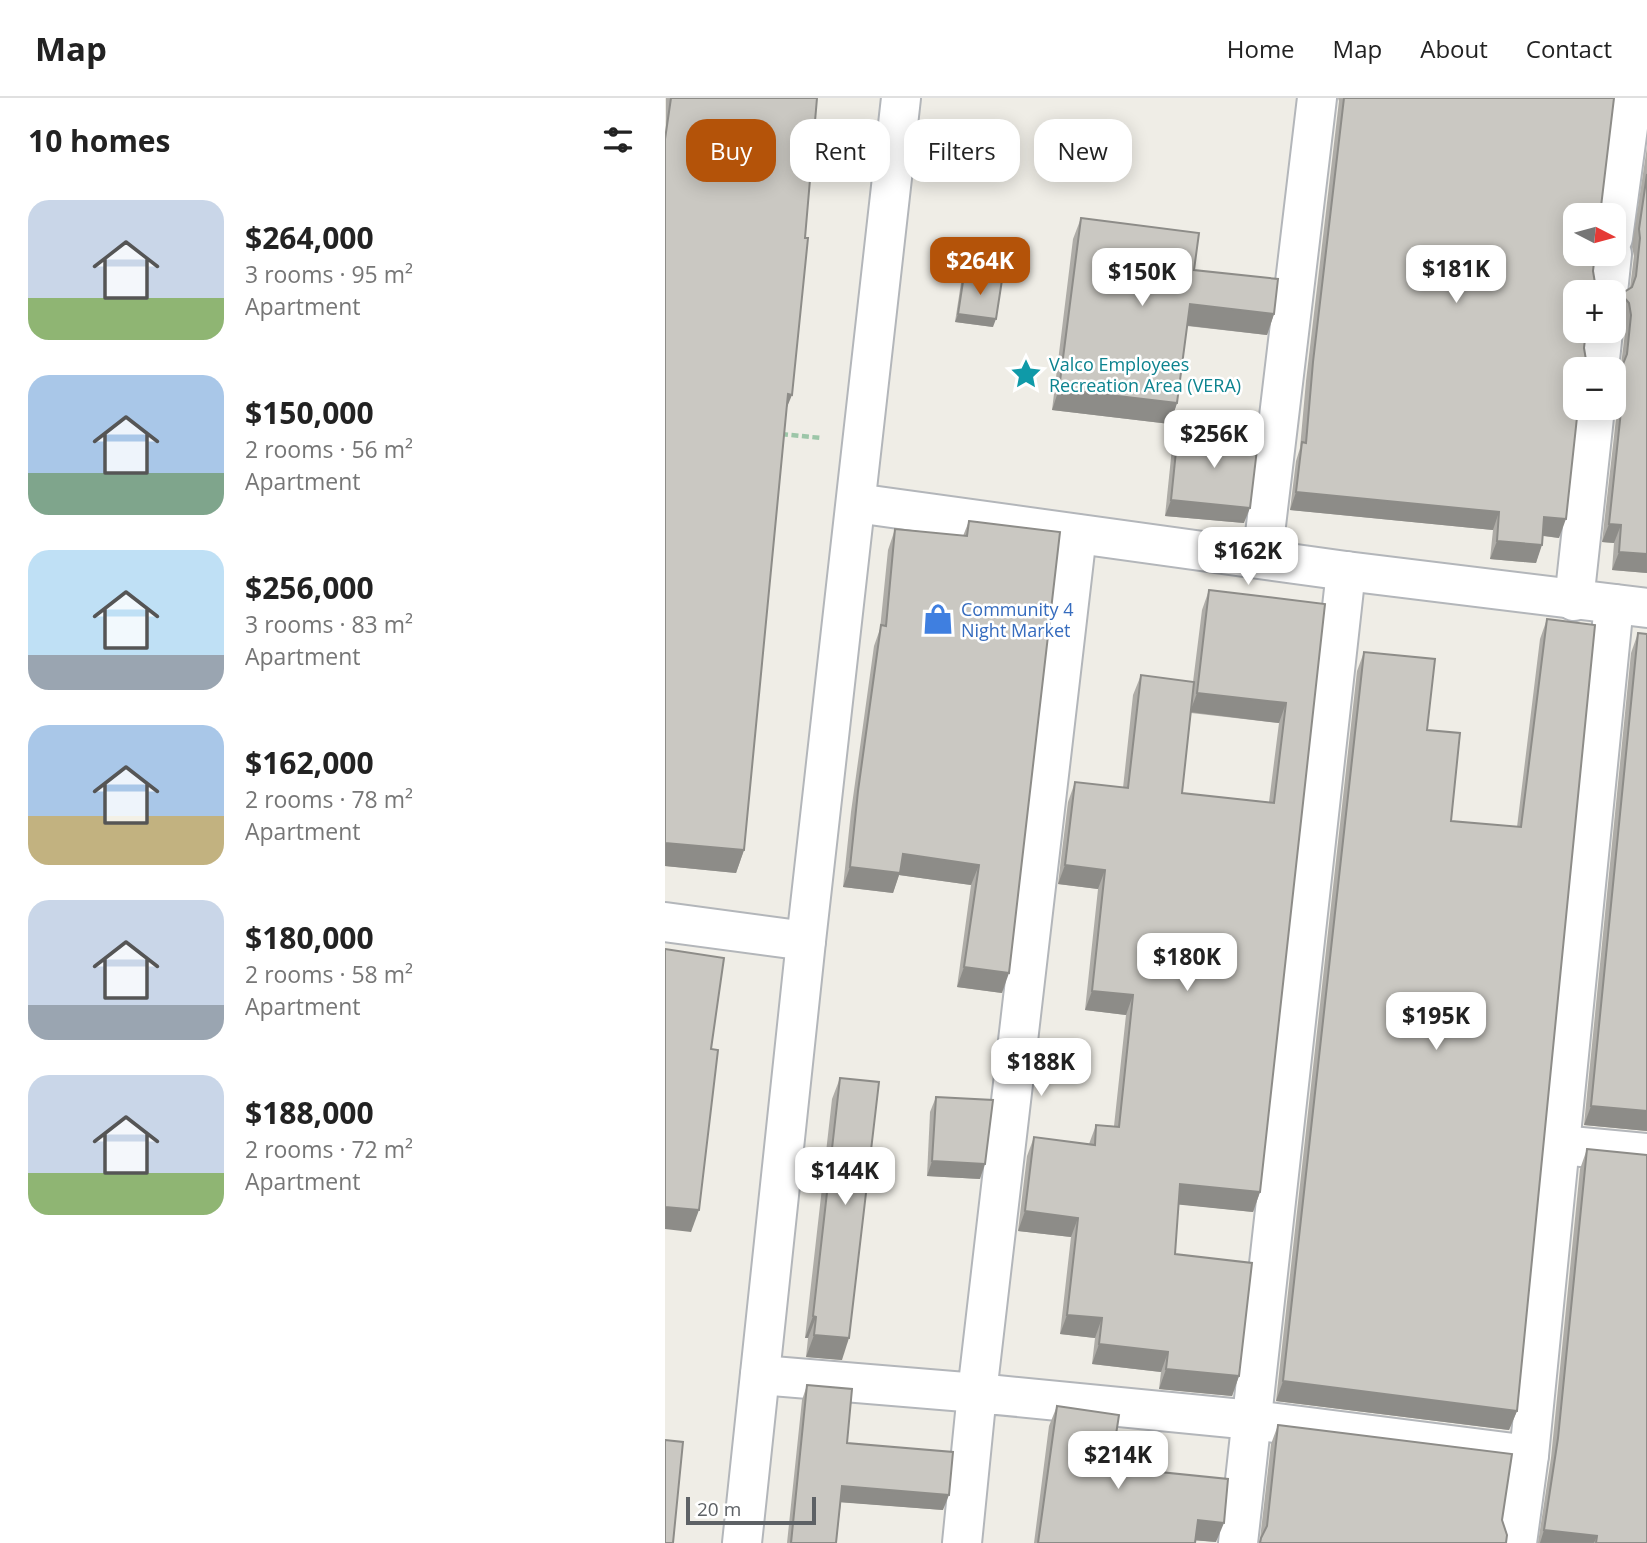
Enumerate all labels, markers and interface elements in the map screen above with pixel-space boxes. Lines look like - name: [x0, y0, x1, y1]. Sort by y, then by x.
- text: Map: [35, 26, 107, 71]
- text: Home: [1227, 32, 1295, 65]
- text: Map: [1333, 32, 1382, 65]
- text: About: [1420, 32, 1488, 65]
- text: Contact: [1526, 32, 1612, 65]
- chip: Buy: [686, 119, 776, 182]
- chip: Rent: [790, 119, 890, 182]
- chip: Filters: [904, 119, 1020, 182]
- chip: New: [1034, 119, 1132, 182]
- text: 10 homes: [28, 120, 171, 161]
- icon: filters: [599, 121, 637, 159]
- north arrow: [1563, 203, 1626, 266]
- map controls: [1563, 203, 1626, 420]
- text: $264,000: [245, 217, 374, 258]
- icon: home: [84, 228, 168, 312]
- pin: $264K: [931, 238, 1029, 297]
- text: $264K: [946, 244, 1014, 276]
- pin: $181K: [1407, 246, 1505, 305]
- pin: $150K: [1093, 248, 1191, 308]
- text: $181K: [1422, 252, 1490, 284]
- text: $150K: [1108, 255, 1176, 287]
- text: 3 rooms · 95 m²: [245, 258, 413, 290]
- button: +: [1563, 280, 1626, 343]
- text: Apartment: [245, 290, 361, 322]
- place label: Valco Employees Recreation Area (VERA): [1049, 352, 1241, 397]
- place icon: Valco Employees Recreation Area (VERA): [1009, 357, 1043, 391]
- button: −: [1563, 357, 1626, 420]
- text: $150,000: [245, 392, 374, 433]
- icon: home: [84, 403, 168, 487]
- pin: $256K: [1165, 410, 1263, 470]
- text: $256K: [1180, 417, 1248, 449]
- text: 2 rooms · 56 m²: [245, 433, 413, 465]
- text: Apartment: [245, 465, 361, 497]
- pin: $162K: [1199, 528, 1297, 587]
- text: $162K: [1214, 534, 1282, 566]
- text: $256,000: [245, 567, 374, 608]
- icon: home: [84, 578, 168, 662]
- place label: Community 4 Night Market: [961, 597, 1074, 642]
- shop icon: Community 4 Night Market: [921, 602, 955, 636]
- text: 3 rooms · 83 m²: [245, 608, 413, 640]
- text: Apartment: [245, 640, 361, 672]
- text: $162,000: [245, 742, 374, 783]
- icon: home: [84, 753, 168, 837]
- text: 2 rooms · 78 m²: [245, 783, 413, 815]
- text: Apartment: [245, 815, 361, 847]
- text: $180,000: [245, 917, 374, 958]
- icon: home: [84, 928, 168, 1012]
- pin: $180K: [1138, 934, 1236, 993]
- text: $180K: [1153, 940, 1221, 972]
- text: 2 rooms · 58 m²: [245, 958, 413, 990]
- text: Apartment: [245, 990, 361, 1022]
- pin: $195K: [1387, 992, 1485, 1052]
- text: $195K: [1402, 999, 1470, 1031]
- pin: $188K: [992, 1038, 1090, 1098]
- text: $188K: [1007, 1045, 1075, 1077]
- text: $188,000: [245, 1092, 374, 1133]
- icon: home: [84, 1103, 168, 1187]
- text: 2 rooms · 72 m²: [245, 1133, 413, 1165]
- pin: $144K: [796, 1148, 894, 1207]
- text: $144K: [811, 1154, 879, 1186]
- text: Apartment: [245, 1165, 361, 1197]
- pin: $214K: [1069, 1432, 1167, 1491]
- text: $214K: [1084, 1438, 1152, 1470]
- scale bar: [686, 1494, 815, 1526]
- text: 20 m: [697, 1496, 741, 1522]

